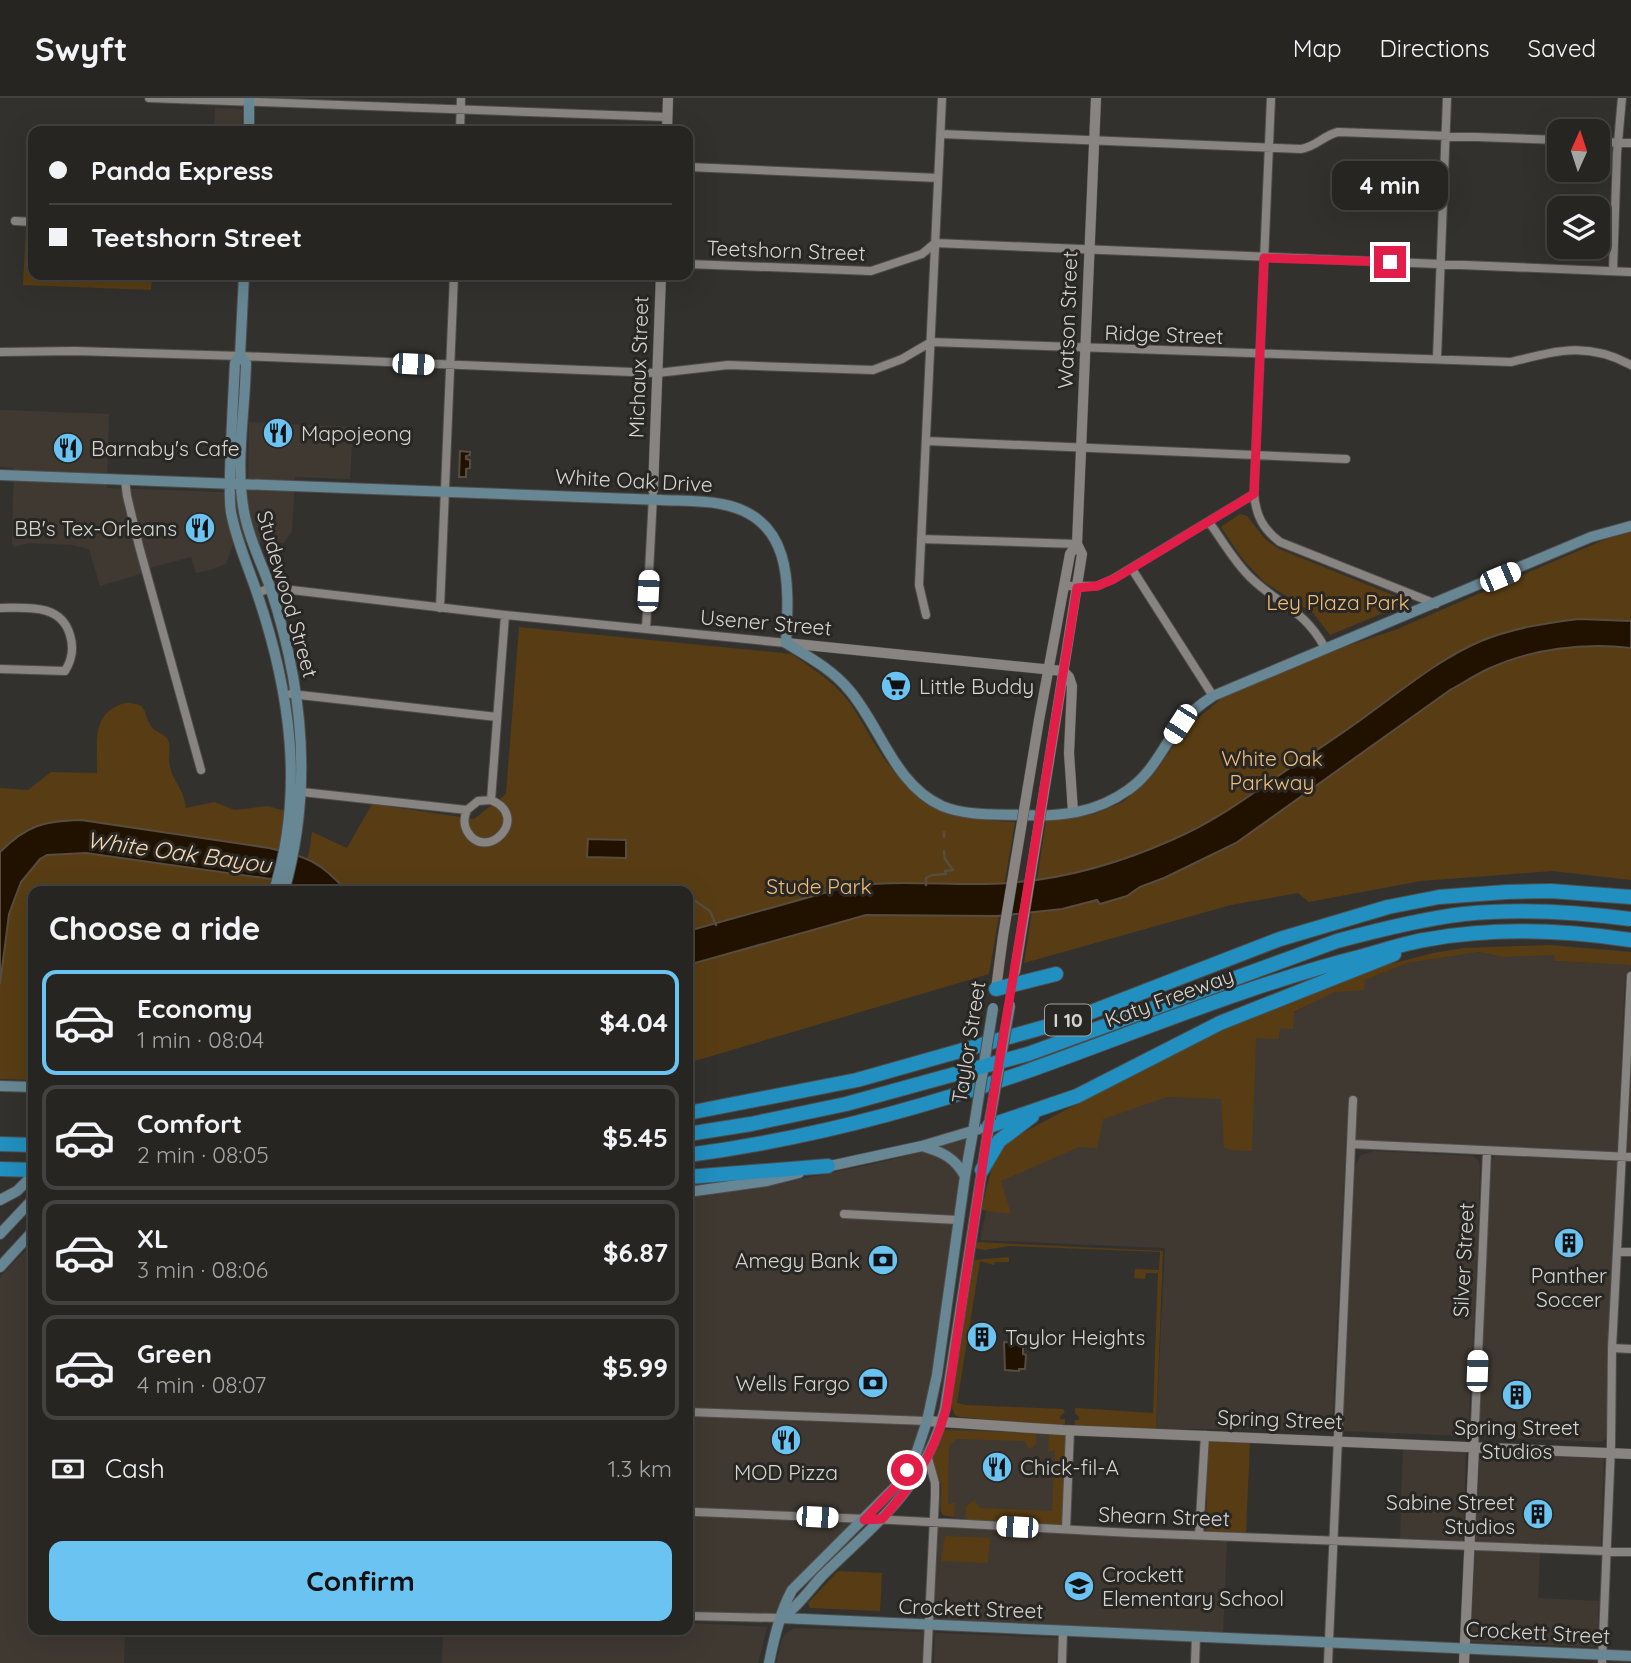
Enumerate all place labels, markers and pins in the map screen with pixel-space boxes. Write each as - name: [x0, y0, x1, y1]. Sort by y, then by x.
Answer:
- restaurant icon: Mapojeong: [261, 416, 295, 450]
- place label: Mapojeong: [301, 420, 412, 446]
- restaurant icon: Barnaby's Cafe: [51, 431, 85, 465]
- place label: Barnaby's Cafe: [91, 435, 240, 461]
- restaurant icon: BB's Tex-Orleans: [183, 511, 217, 545]
- place label: BB's Tex-Orleans: [14, 515, 177, 541]
- supermarket icon: Little Buddy: [879, 669, 913, 703]
- place label: Little Buddy: [919, 673, 1034, 699]
- building icon: Panther Soccer: [1552, 1226, 1586, 1260]
- bank icon: Amegy Bank: [866, 1243, 900, 1277]
- place label: Amegy Bank: [735, 1247, 860, 1273]
- place label: Panther Soccer: [1531, 1262, 1607, 1312]
- building icon: Taylor Heights: [965, 1320, 999, 1354]
- place label: Taylor Heights: [1005, 1324, 1145, 1350]
- bank icon: Wells Fargo: [856, 1366, 890, 1400]
- place label: Wells Fargo: [736, 1370, 850, 1396]
- building icon: Spring Street Studios: [1500, 1378, 1534, 1412]
- place label: Spring Street Studios: [1454, 1414, 1580, 1464]
- restaurant icon: MOD Pizza: [769, 1423, 803, 1457]
- restaurant icon: Chick-fil-A: [980, 1450, 1014, 1484]
- place label: Chick-fil-A: [1020, 1454, 1119, 1480]
- place label: MOD Pizza: [734, 1459, 838, 1485]
- place label: Sabine Street Studios: [1386, 1489, 1515, 1539]
- building icon: Sabine Street Studios: [1521, 1497, 1555, 1531]
- place label: Crockett Elementary School: [1102, 1561, 1284, 1611]
- school or university icon: Crockett Elementary School: [1062, 1569, 1096, 1603]

